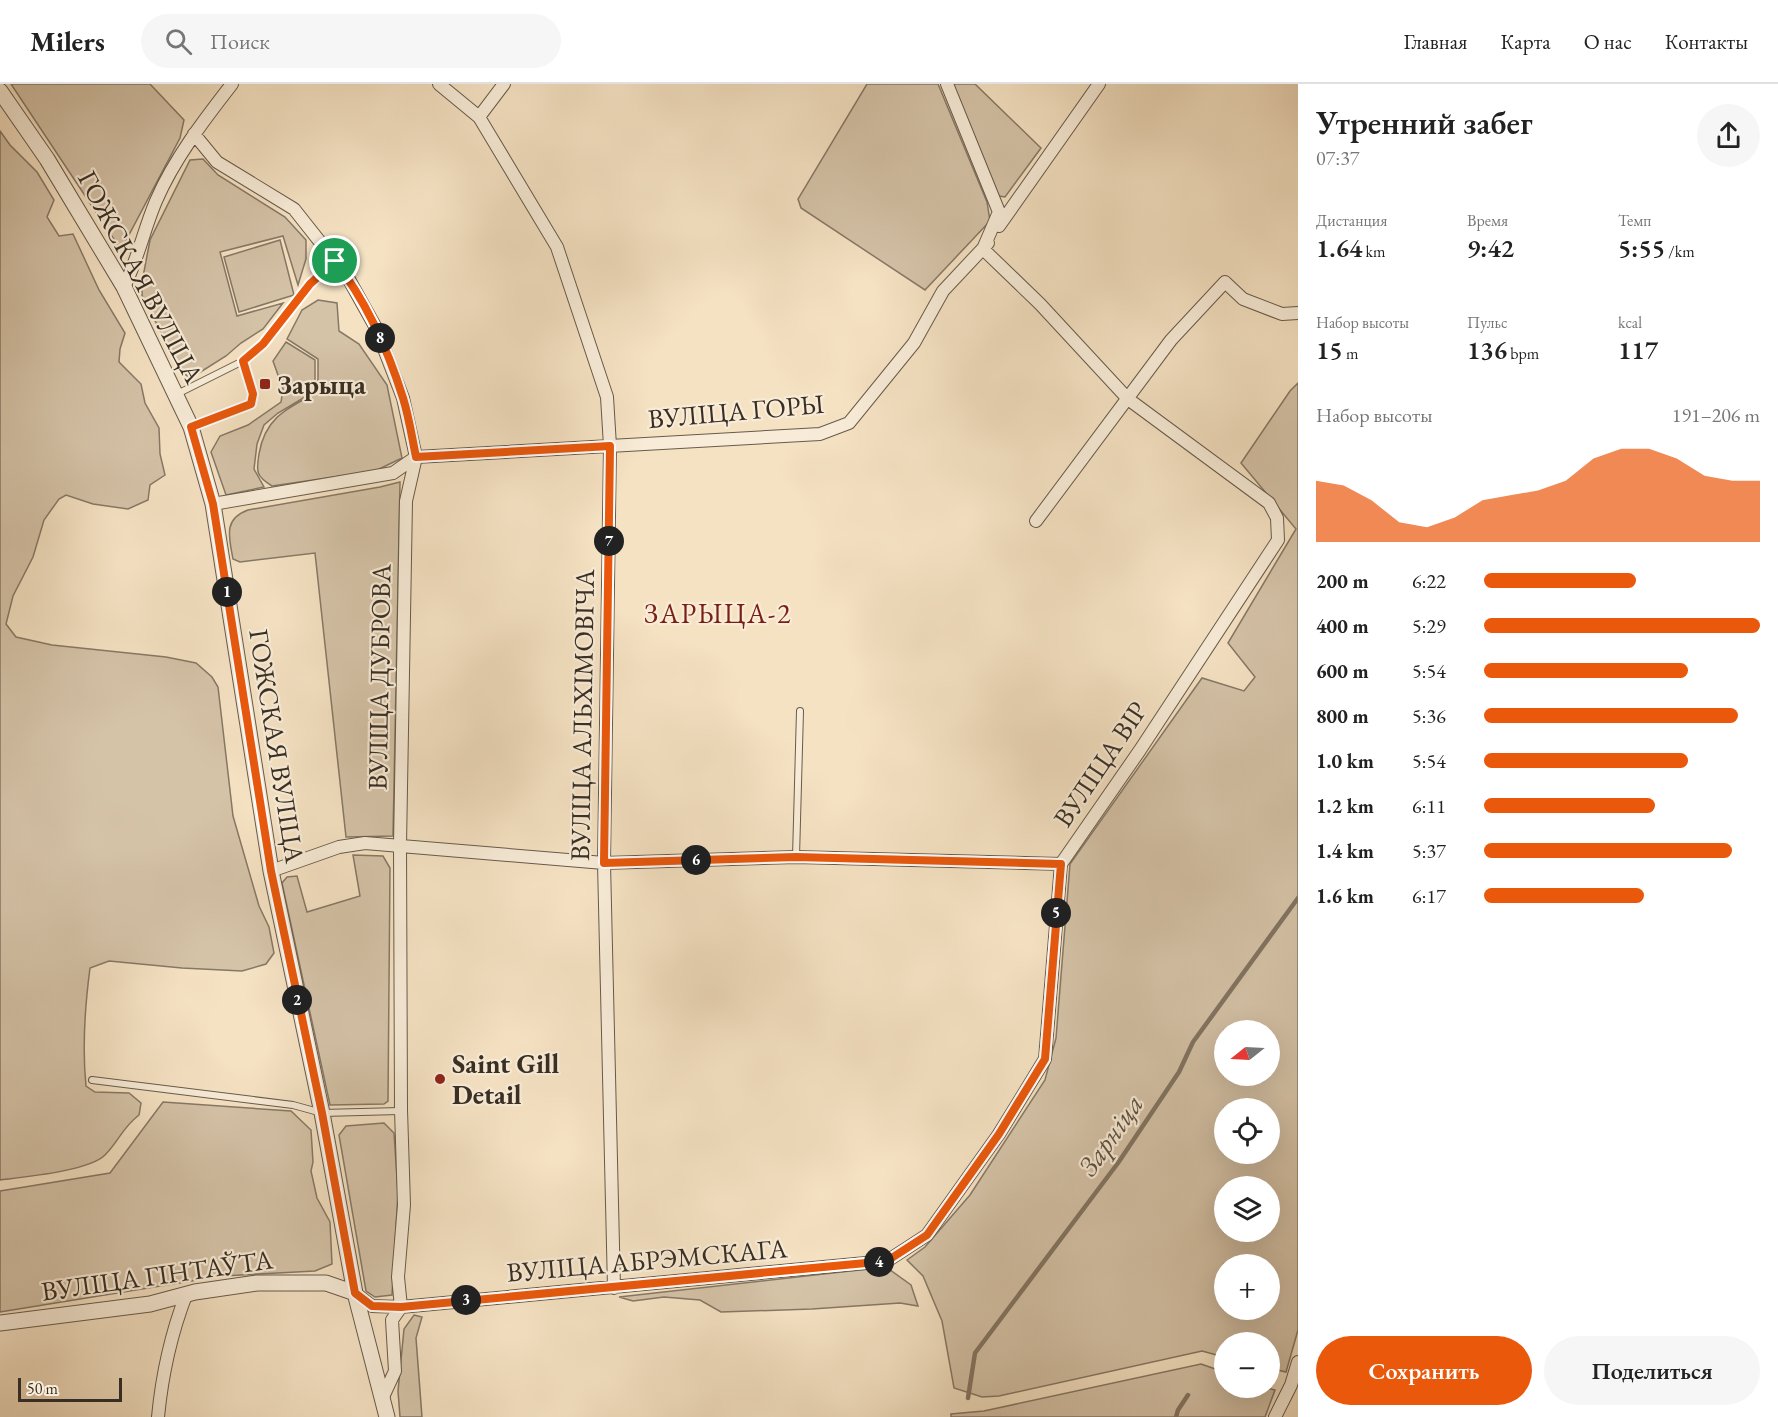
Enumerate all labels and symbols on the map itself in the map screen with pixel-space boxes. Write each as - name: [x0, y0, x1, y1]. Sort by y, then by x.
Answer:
- street label: ГОЖСКАЯ ВУЛІЦА: [70, 164, 212, 390]
- pin: [309, 235, 360, 286]
- pin: 8: [365, 323, 395, 353]
- place label: Зарыца: [277, 367, 366, 402]
- marker: Зарыца: [258, 377, 272, 391]
- street label: ВУЛІЦА ГОРЫ: [646, 386, 826, 436]
- pin: 7: [594, 526, 624, 556]
- street label: ВУЛІЦА ДУБРОВА: [360, 563, 398, 790]
- street label: ВУЛІЦА АЛЬХІМОВІЧА: [562, 568, 602, 861]
- pin: 1: [212, 577, 242, 607]
- district label: ЗАРЫЦА-2: [644, 595, 792, 631]
- street label: ГОЖСКАЯ ВУЛІЦА: [241, 627, 313, 866]
- street label: ВУЛІЦА ВІР: [1045, 694, 1155, 834]
- pin: 6: [681, 845, 711, 875]
- pin: 5: [1041, 898, 1071, 928]
- pin: 2: [282, 985, 312, 1015]
- north arrow: [1214, 1020, 1280, 1086]
- place label: Saint Gill Detail: [452, 1046, 560, 1112]
- marker: Saint Gill Detail: [433, 1072, 447, 1086]
- water label: Зарніца: [1069, 1087, 1151, 1183]
- street label: ВУЛІЦА АБРЭМСКАГА: [505, 1230, 789, 1290]
- street label: ВУЛІЦА ГІНТАЎТА: [39, 1241, 275, 1309]
- pin: 4: [864, 1247, 894, 1277]
- pin: 3: [451, 1285, 481, 1315]
- scale bar: [18, 1375, 122, 1402]

